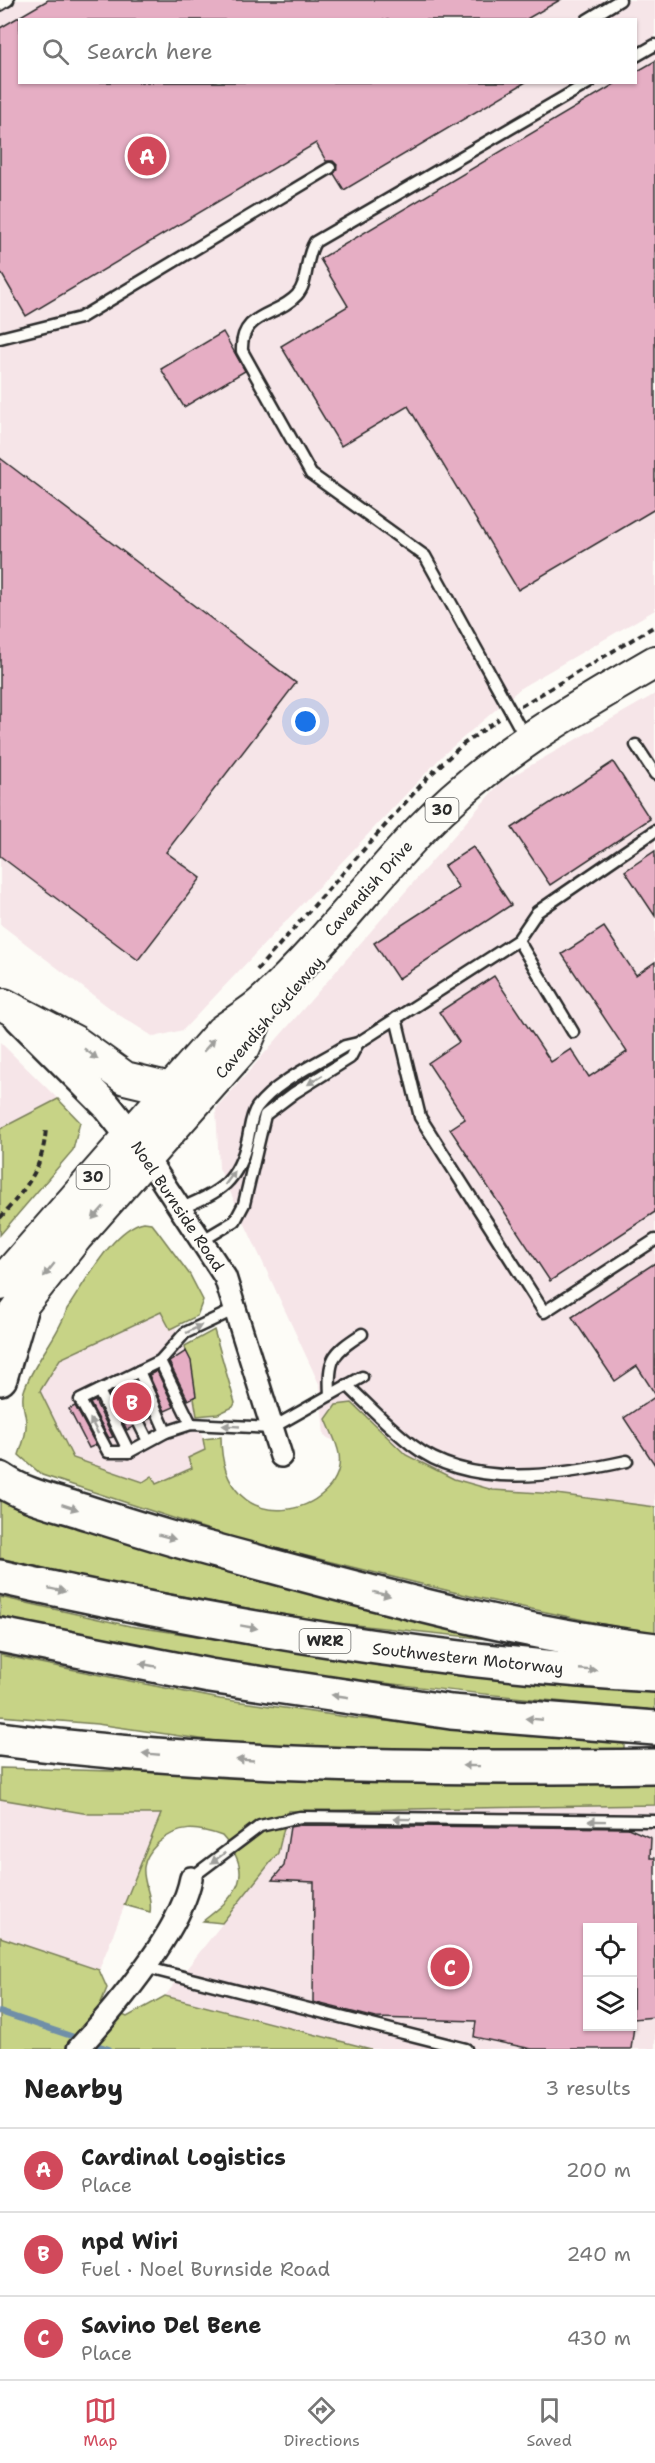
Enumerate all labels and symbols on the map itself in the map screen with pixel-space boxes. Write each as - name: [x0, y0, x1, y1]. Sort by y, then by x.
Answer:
- pin: A: [128, 134, 166, 178]
- your location: [291, 707, 320, 736]
- road number: 30: [426, 798, 458, 822]
- street label: Cavendish Drive: [320, 836, 417, 941]
- street label: Cavendish Cycleway: [210, 952, 328, 1083]
- one-way arrow: [202, 1038, 215, 1053]
- one-way arrow: [84, 1048, 99, 1060]
- one-way arrow: [307, 1074, 323, 1085]
- street label: Noel Burnside Road: [126, 1137, 229, 1275]
- road number: 30: [76, 1165, 110, 1189]
- one-way arrow: [224, 1170, 236, 1186]
- one-way arrow: [92, 1205, 105, 1220]
- one-way arrow: [43, 1262, 56, 1277]
- one-way arrow: [185, 1325, 202, 1334]
- pin: B: [112, 1380, 152, 1424]
- one-way arrow: [89, 1418, 99, 1435]
- one-way arrow: [222, 1421, 241, 1430]
- one-way arrow: [61, 1503, 79, 1512]
- one-way arrow: [158, 1533, 176, 1542]
- one-way arrow: [48, 1586, 67, 1595]
- one-way arrow: [373, 1589, 391, 1599]
- one-way arrow: [239, 1623, 258, 1632]
- road number: WRR: [300, 1629, 350, 1653]
- street label: Southwestern Motorway: [371, 1638, 565, 1679]
- one-way arrow: [138, 1660, 157, 1669]
- one-way arrow: [578, 1666, 597, 1675]
- one-way arrow: [331, 1691, 350, 1700]
- one-way arrow: [524, 1714, 543, 1724]
- one-way arrow: [142, 1749, 161, 1758]
- one-way arrow: [235, 1756, 254, 1765]
- one-way arrow: [461, 1761, 480, 1771]
- one-way arrow: [392, 1814, 411, 1823]
- one-way arrow: [587, 1816, 606, 1826]
- one-way arrow: [210, 1851, 226, 1864]
- pin: C: [430, 1944, 470, 1990]

